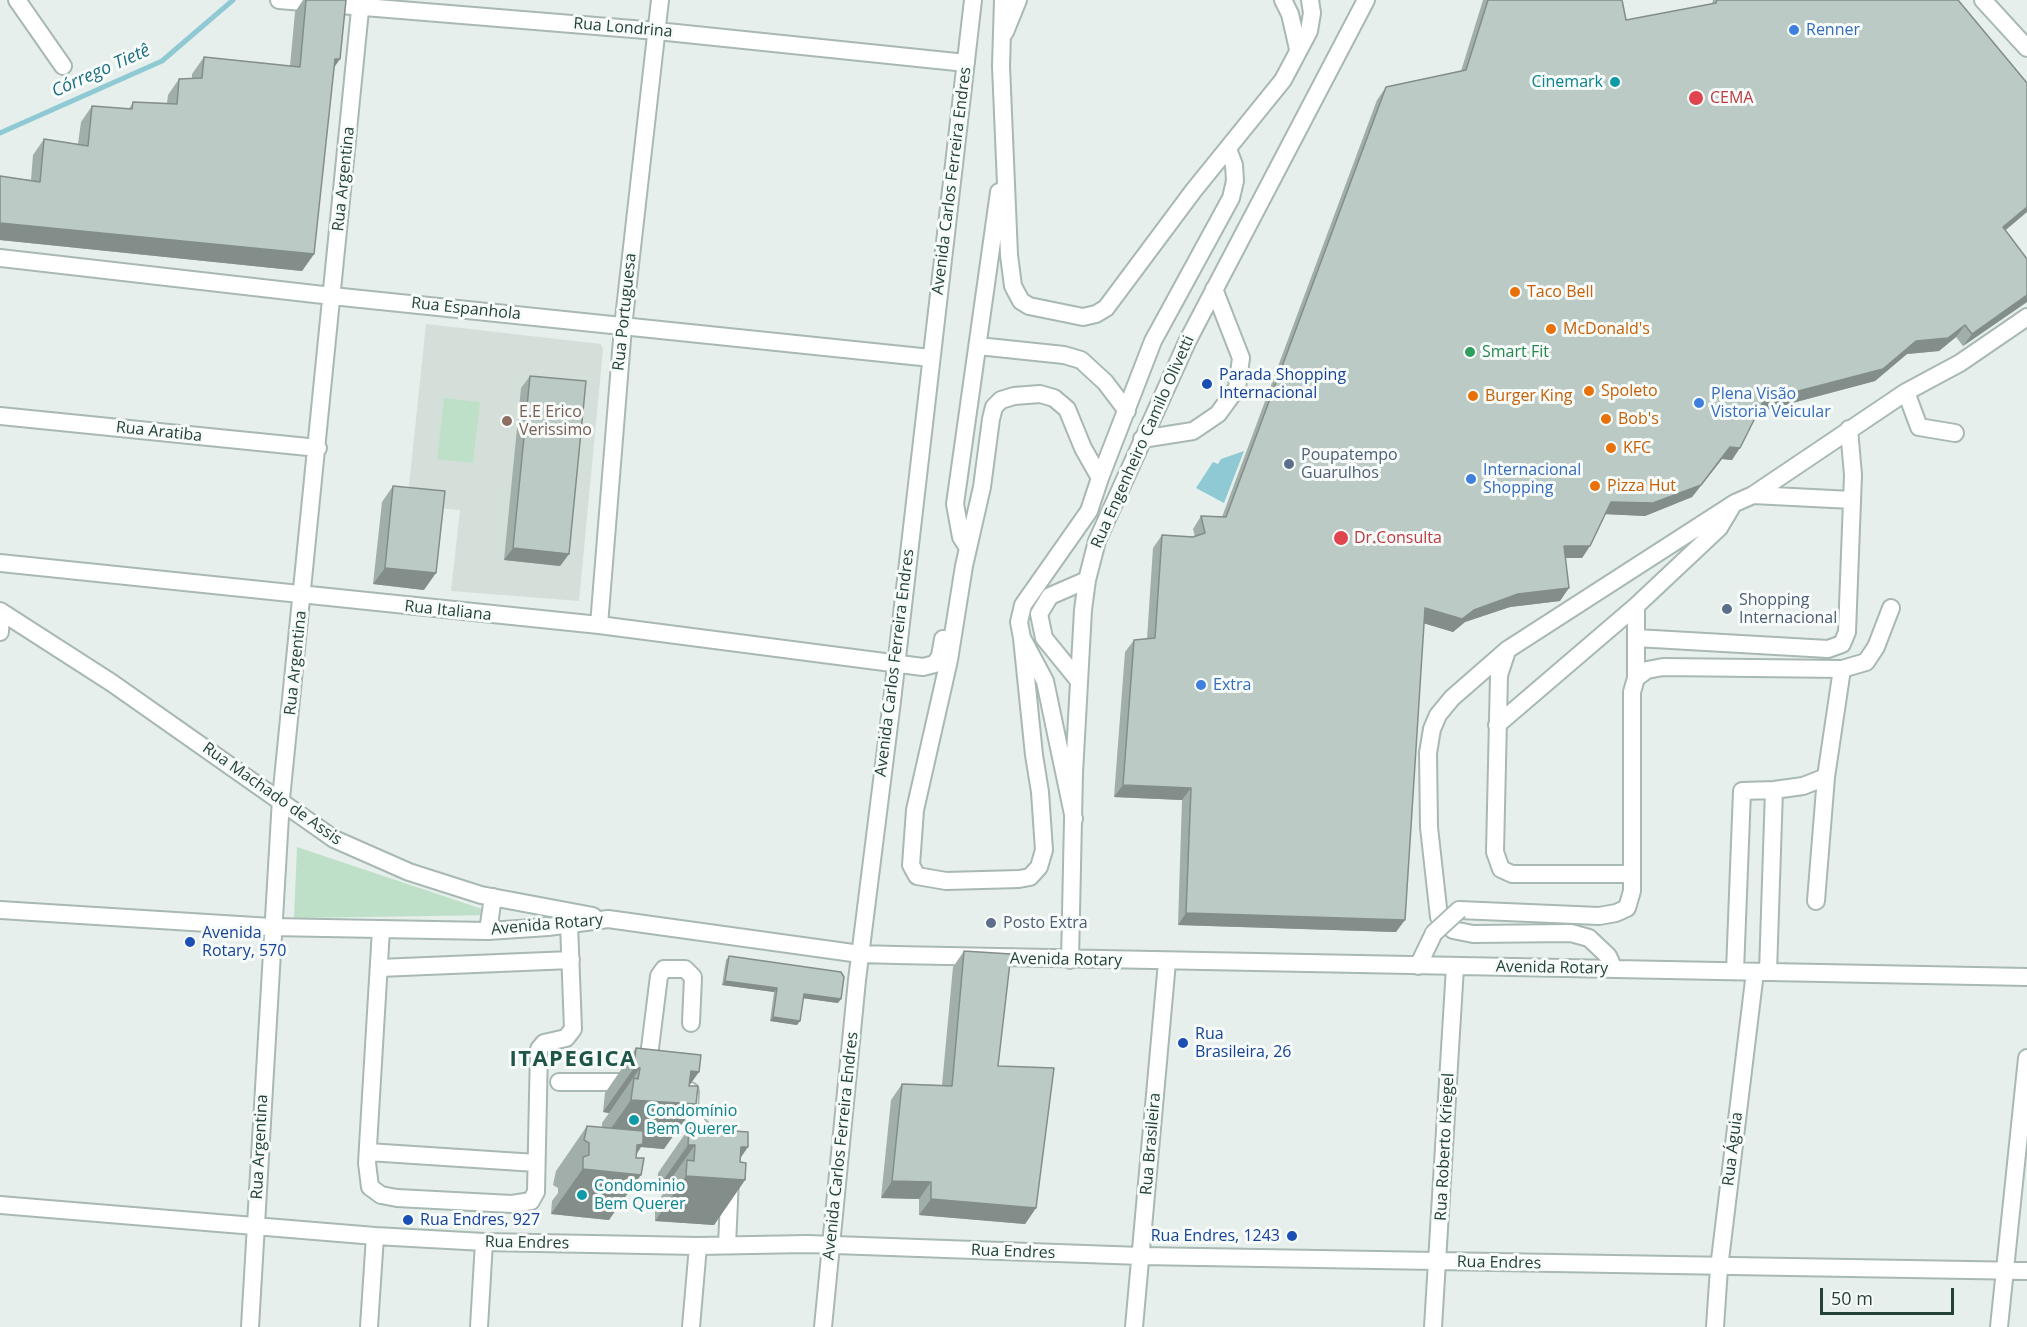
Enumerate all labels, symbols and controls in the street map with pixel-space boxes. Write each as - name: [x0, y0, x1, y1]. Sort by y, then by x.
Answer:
- street label: Rua Londrina: [573, 14, 673, 42]
- place label: Renner: [1806, 20, 1860, 40]
- marker: Renner: [1787, 23, 1801, 37]
- water label: Córrego Tietê: [48, 40, 154, 102]
- street label: Avenida Carlos Ferreira Endres: [928, 66, 976, 296]
- place label: Cinemark: [1531, 72, 1603, 92]
- marker: Cinemark: [1608, 75, 1622, 89]
- place label: CEMA: [1710, 88, 1753, 108]
- marker: CEMA: [1687, 89, 1705, 107]
- street label: Rua Argentina: [329, 126, 359, 232]
- street label: Rua Portuguesa: [609, 252, 641, 372]
- place label: Taco Bell: [1527, 282, 1594, 302]
- marker: Taco Bell: [1508, 285, 1522, 299]
- street label: Rua Espanhola: [410, 294, 522, 324]
- place label: McDonald's: [1563, 319, 1650, 339]
- marker: McDonald's: [1544, 322, 1558, 336]
- street label: Rua Engenheiro Camilo Olivetti: [1087, 333, 1199, 551]
- place label: Smart Fit: [1482, 342, 1549, 362]
- marker: Smart Fit: [1463, 345, 1477, 359]
- place label: Parada Shopping Internacional: [1219, 365, 1346, 403]
- marker: Parada Shopping Internacional: [1200, 377, 1214, 391]
- place label: Spoleto: [1601, 381, 1658, 401]
- marker: Spoleto: [1582, 384, 1596, 398]
- place label: Plena Visão Vistoria Veicular: [1711, 384, 1831, 422]
- place label: Burger King: [1485, 386, 1572, 406]
- marker: Burger King: [1466, 389, 1480, 403]
- marker: Plena Visão Vistoria Veicular: [1692, 396, 1706, 410]
- place label: E.E Erico Verissimo: [519, 402, 592, 440]
- place label: Bob's: [1618, 409, 1659, 429]
- marker: Bob's: [1599, 412, 1613, 426]
- marker: E.E Erico Verissimo: [500, 414, 514, 428]
- street label: Rua Aratiba: [115, 418, 203, 446]
- place label: KFC: [1623, 438, 1651, 458]
- marker: KFC: [1604, 441, 1618, 455]
- place label: Poupatempo Guarulhos: [1301, 445, 1398, 483]
- marker: Poupatempo Guarulhos: [1282, 457, 1296, 471]
- place label: Internacional Shopping: [1483, 460, 1581, 498]
- marker: Internacional Shopping: [1464, 472, 1478, 486]
- place label: Pizza Hut: [1607, 476, 1676, 496]
- marker: Pizza Hut: [1588, 479, 1602, 493]
- place label: Dr.Consulta: [1354, 528, 1442, 548]
- marker: Dr.Consulta: [1332, 529, 1350, 547]
- street label: Avenida Carlos Ferreira Endres: [871, 548, 919, 778]
- place label: Shopping Internacional: [1739, 590, 1837, 628]
- street label: Rua Italiana: [404, 597, 492, 625]
- marker: Shopping Internacional: [1720, 602, 1734, 616]
- street label: Rua Argentina: [281, 610, 311, 716]
- place label: Extra: [1213, 675, 1251, 695]
- marker: Extra: [1194, 678, 1208, 692]
- street label: Rua Machado de Assis: [199, 739, 345, 849]
- street label: Avenida Rotary: [490, 911, 604, 939]
- place label: Posto Extra: [1003, 913, 1088, 933]
- marker: Posto Extra: [984, 916, 998, 930]
- place label: Avenida Rotary, 570: [202, 923, 286, 961]
- marker: Avenida Rotary, 570: [183, 935, 197, 949]
- street label: Avenida Rotary: [1010, 949, 1122, 971]
- street label: Avenida Rotary: [1496, 957, 1608, 979]
- place label: Rua Brasileira, 26: [1195, 1024, 1292, 1062]
- street label: Avenida Carlos Ferreira Endres: [819, 1031, 863, 1261]
- marker: Rua Brasileira, 26: [1176, 1036, 1190, 1050]
- district label: ITAPEGICA: [509, 1047, 637, 1073]
- street label: Rua Roberto Kriegel: [1432, 1073, 1458, 1221]
- street label: Rua Brasileira: [1137, 1092, 1165, 1196]
- street label: Rua Argentina: [248, 1094, 272, 1200]
- place label: Condomínio Bem Querer: [646, 1101, 738, 1139]
- street label: Rua Águia: [1719, 1111, 1747, 1187]
- marker: Condomínio Bem Querer: [627, 1113, 641, 1127]
- place label: Condominio Bem Querer: [594, 1176, 686, 1214]
- marker: Condominio Bem Querer: [575, 1188, 589, 1202]
- place label: Rua Endres, 927: [420, 1210, 540, 1230]
- marker: Rua Endres, 927: [401, 1213, 415, 1227]
- place label: Rua Endres, 1243: [1151, 1226, 1280, 1246]
- marker: Rua Endres, 1243: [1285, 1229, 1299, 1243]
- street label: Rua Endres: [485, 1233, 569, 1253]
- street label: Rua Endres: [971, 1241, 1055, 1263]
- street label: Rua Endres: [1457, 1253, 1541, 1273]
- scale bar: [1823, 1276, 1956, 1314]
- text: 50 m: [1831, 1286, 1873, 1310]

